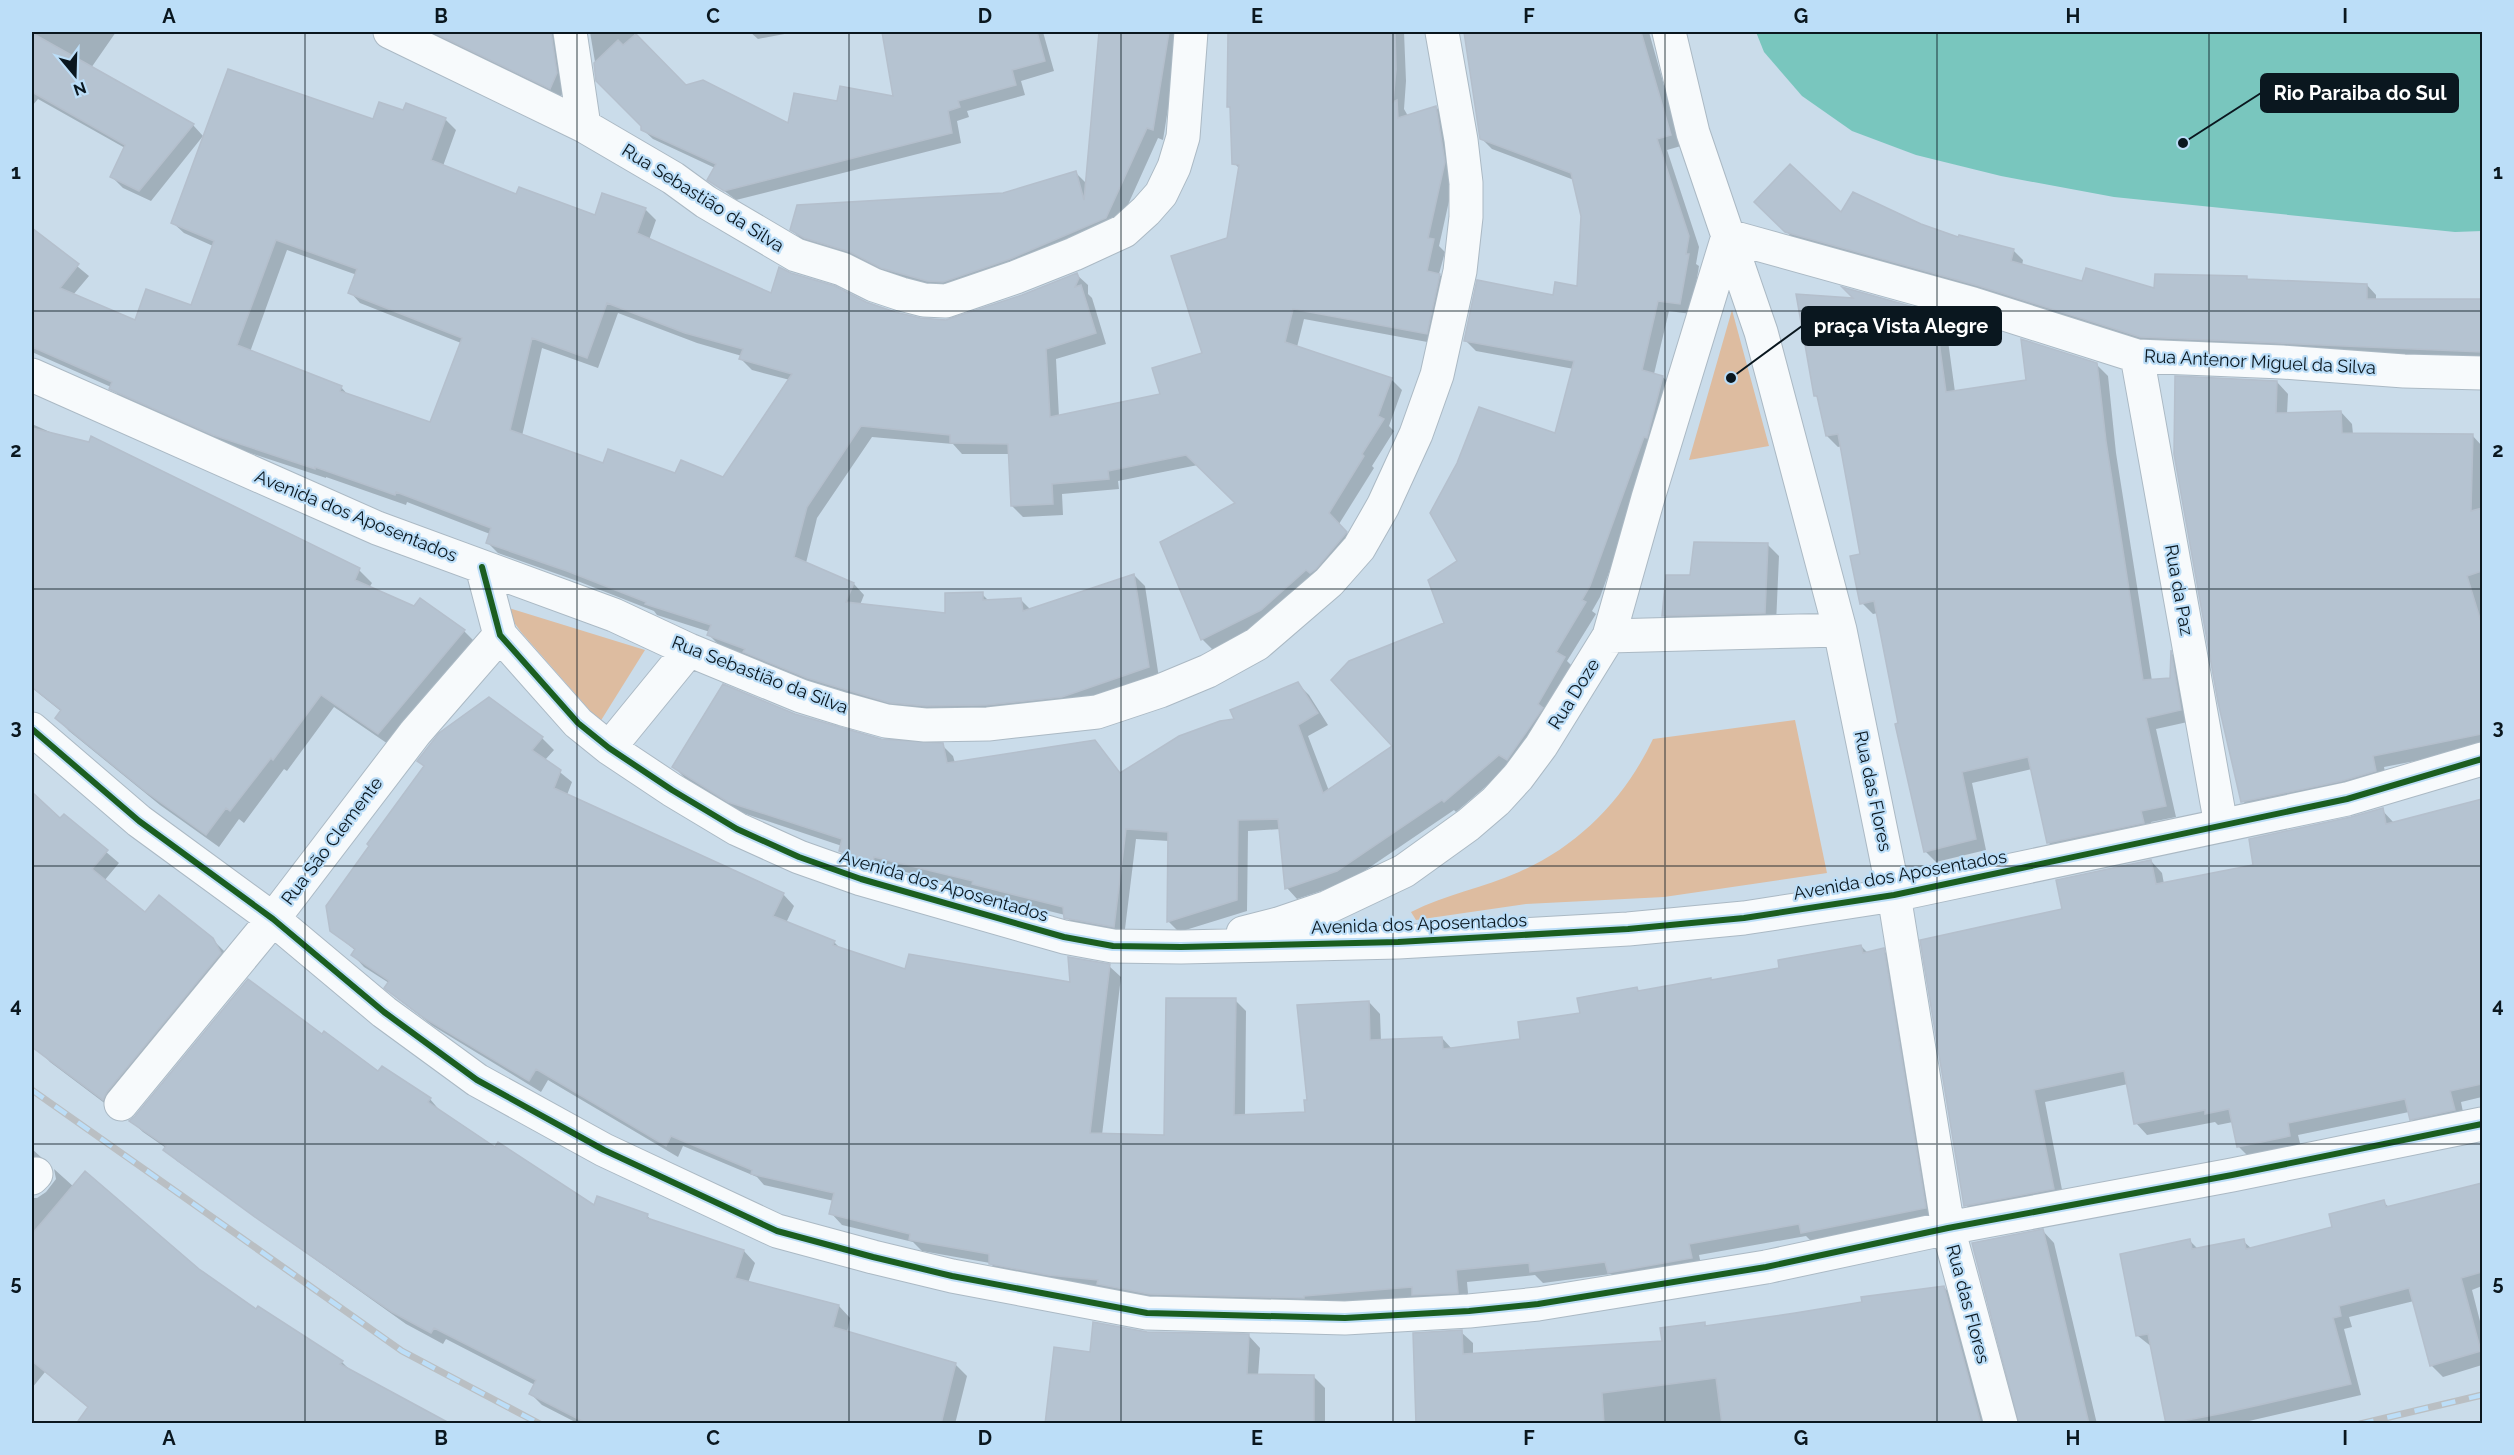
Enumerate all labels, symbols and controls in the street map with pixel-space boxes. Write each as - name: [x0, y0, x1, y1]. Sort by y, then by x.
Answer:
- text: A: [162, 4, 176, 28]
- text: B: [434, 4, 448, 28]
- text: C: [706, 4, 720, 28]
- text: D: [978, 4, 992, 28]
- text: E: [1251, 4, 1263, 28]
- text: F: [1523, 4, 1535, 28]
- text: G: [1794, 4, 1808, 28]
- text: H: [2066, 4, 2080, 28]
- text: I: [2342, 4, 2348, 28]
- north arrow: [45, 45, 105, 105]
- callout: Rio Paraiba do Sul: [2261, 74, 2458, 112]
- text: N: [71, 78, 89, 100]
- text: Rio Paraiba do Sul: [2274, 81, 2447, 105]
- street label: Rua Sebastião da Silva: [618, 139, 788, 256]
- text: 1: [11, 160, 21, 184]
- text: 1: [2493, 160, 2503, 184]
- callout: praça Vista Alegre: [1802, 307, 2001, 345]
- text: praça Vista Alegre: [1814, 314, 1988, 338]
- street label: Rua Antenor Miguel da Silva: [2144, 345, 2376, 378]
- text: 2: [10, 438, 22, 462]
- text: 2: [2492, 438, 2504, 462]
- street label: Avenida dos Aposentados: [252, 465, 461, 566]
- street label: Rua da Paz: [2161, 543, 2198, 637]
- street label: Rua Sebastião da Silva: [669, 631, 851, 718]
- street label: Rua Doze: [1544, 654, 1604, 733]
- text: 3: [10, 715, 22, 739]
- text: 3: [2492, 715, 2504, 739]
- street label: Rua das Flores: [1850, 729, 1897, 853]
- street label: Rua São Clemente: [277, 772, 387, 909]
- street label: Avenida dos Aposentados: [1792, 845, 2008, 904]
- street label: Avenida dos Aposentados: [837, 846, 1051, 925]
- street label: Avenida dos Aposentados: [1311, 909, 1528, 938]
- text: 4: [10, 993, 22, 1017]
- text: 4: [2492, 993, 2504, 1017]
- street label: Rua das Flores: [1942, 1242, 1995, 1366]
- text: 5: [10, 1271, 22, 1295]
- text: 5: [2492, 1271, 2504, 1295]
- text: A: [162, 1426, 176, 1450]
- text: B: [434, 1426, 448, 1450]
- text: C: [706, 1426, 720, 1450]
- text: D: [978, 1426, 992, 1450]
- text: E: [1251, 1426, 1263, 1450]
- text: F: [1523, 1426, 1535, 1450]
- text: G: [1794, 1426, 1808, 1450]
- text: H: [2066, 1426, 2080, 1450]
- text: I: [2342, 1426, 2348, 1450]

